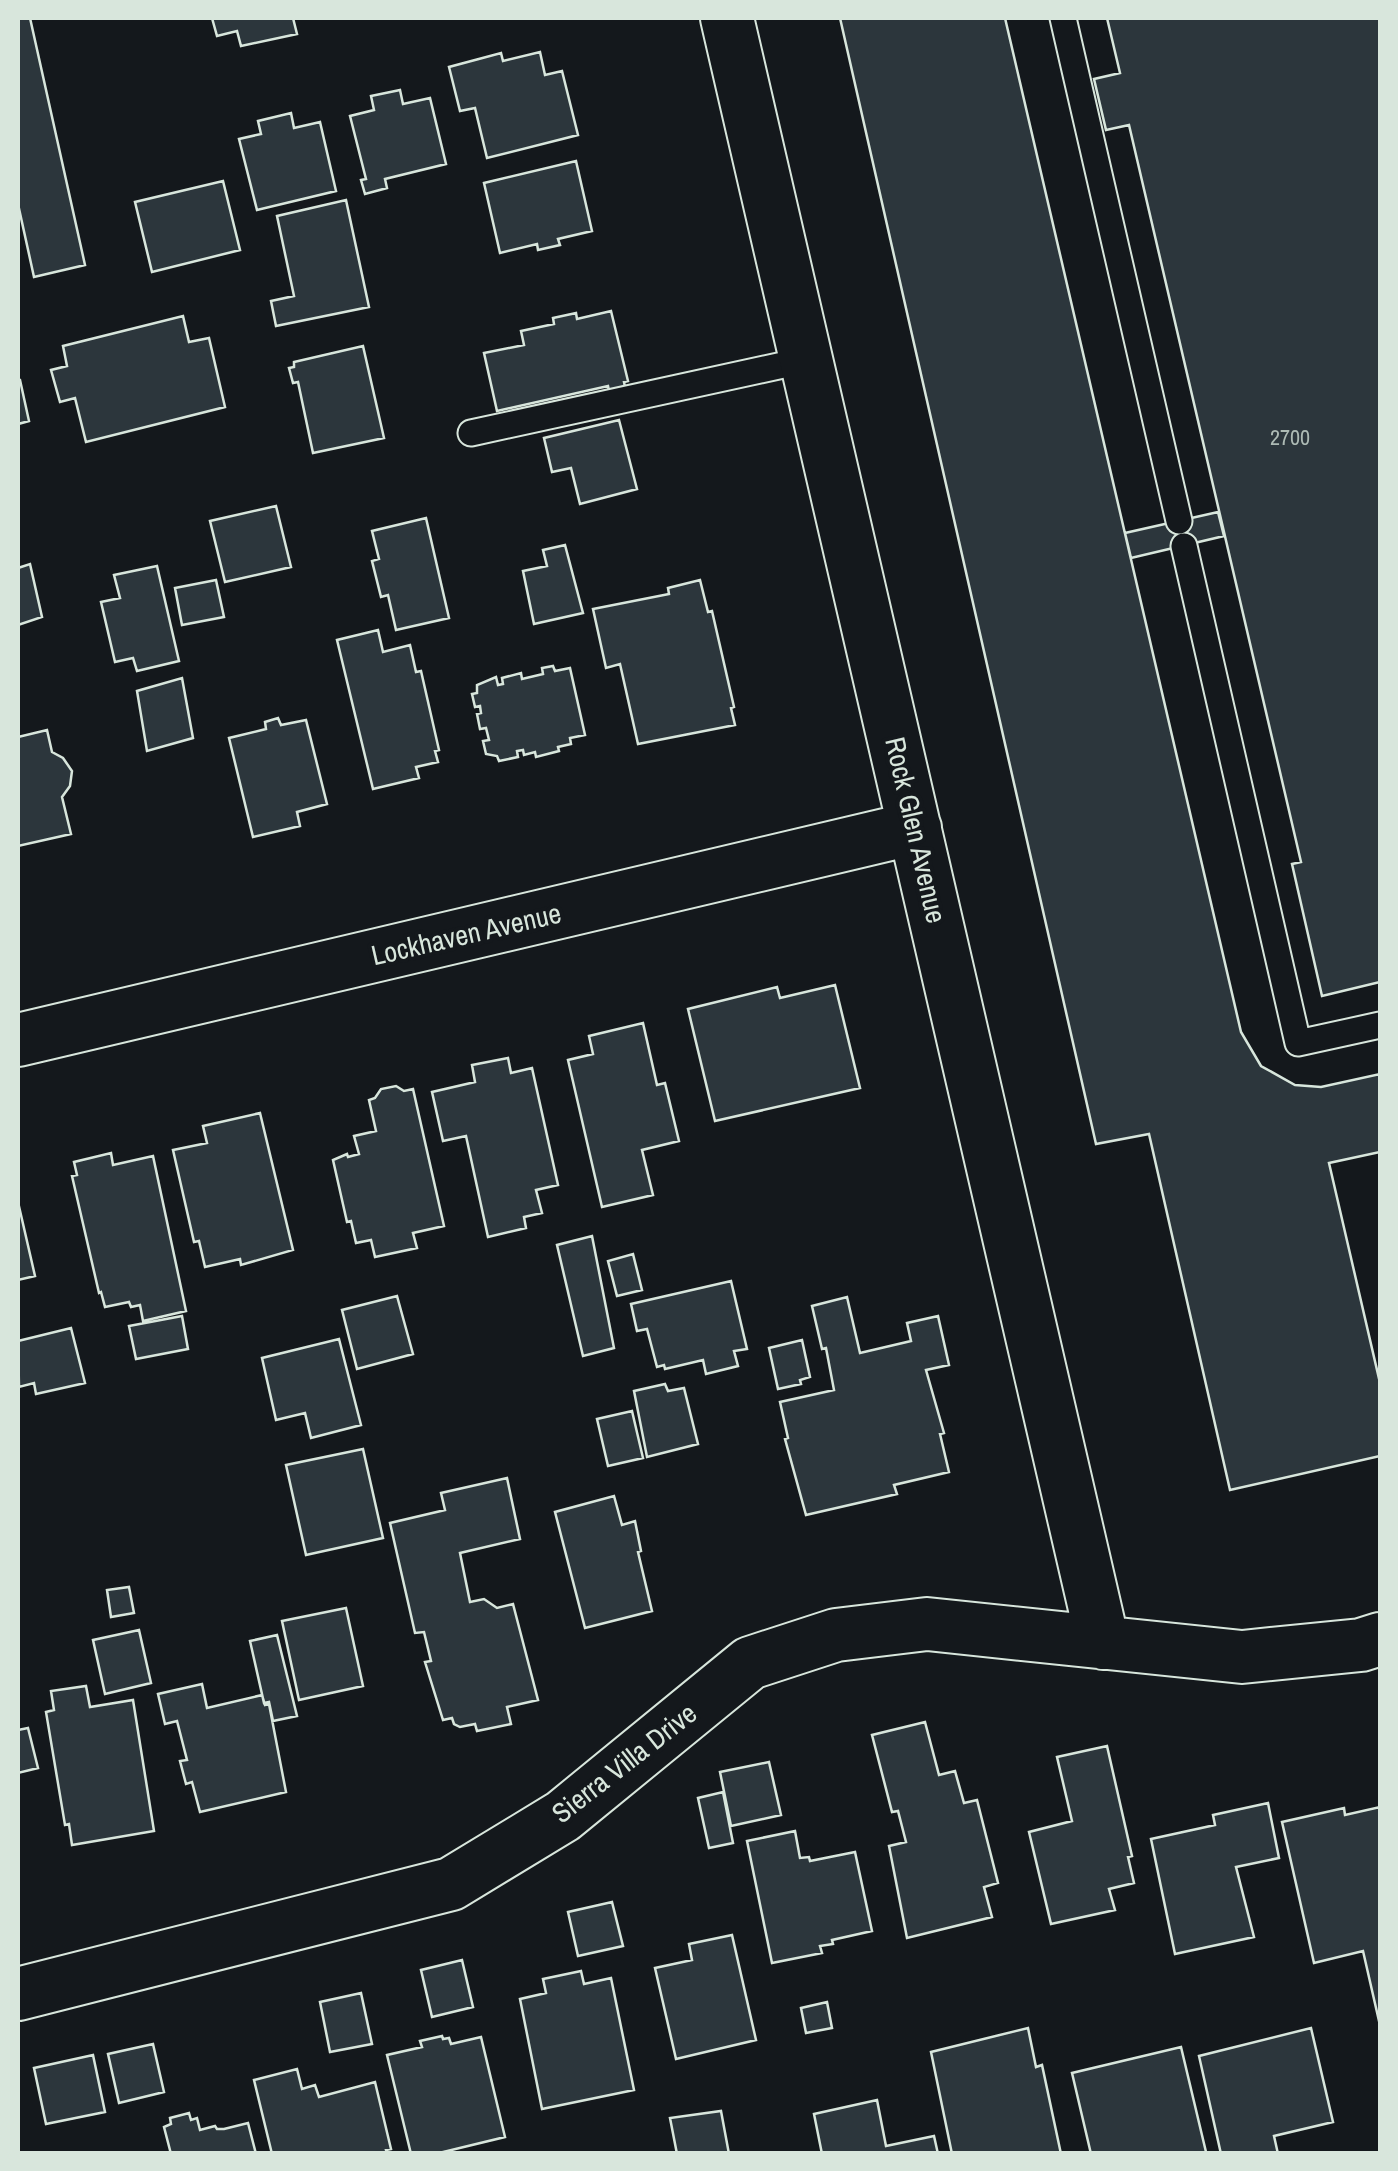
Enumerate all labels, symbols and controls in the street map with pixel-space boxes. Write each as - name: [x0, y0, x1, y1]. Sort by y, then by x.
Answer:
- house number: 2700: [1270, 422, 1310, 452]
- street label: Rock Glen Avenue: [876, 733, 956, 927]
- street label: Lockhaven Avenue: [367, 894, 565, 974]
- street label: Sierra Villa Drive: [544, 1694, 704, 1832]

